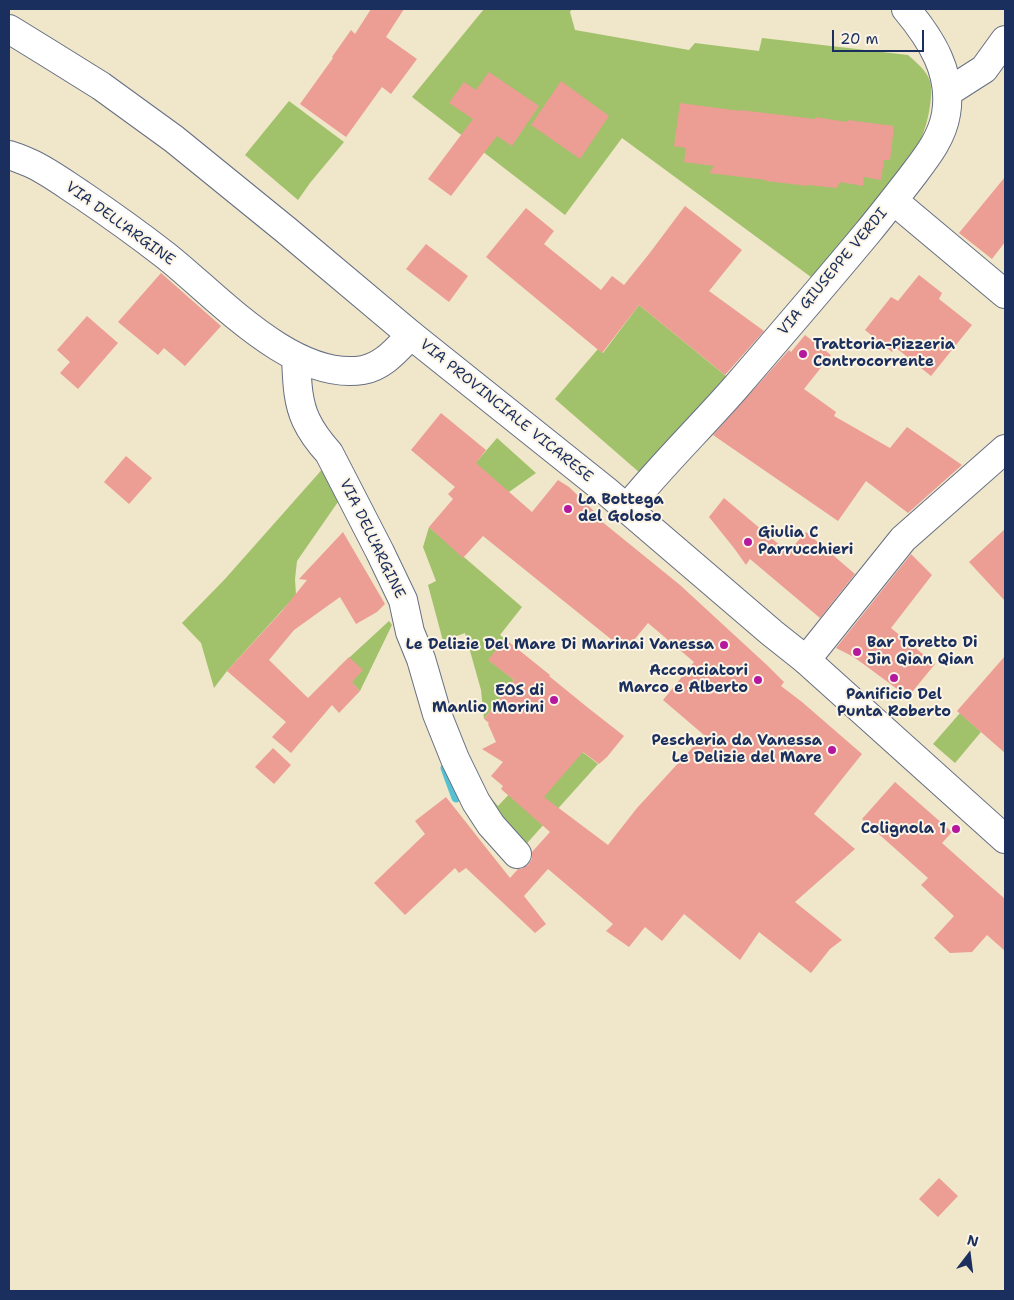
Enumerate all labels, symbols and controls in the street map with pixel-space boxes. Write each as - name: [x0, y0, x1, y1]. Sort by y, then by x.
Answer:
- scale bar: [834, 20, 926, 52]
- text: 20 m: [840, 29, 879, 49]
- street label: VIA DELL'ARGINE: [62, 178, 178, 270]
- street label: VIA GIUSEPPE VERDI: [775, 205, 891, 339]
- street label: VIA PROVINCIALE VICARESE: [416, 336, 596, 486]
- place label: Trattoria-Pizzeria Controcorrente: [813, 336, 955, 371]
- marker: Trattoria-Pizzeria Controcorrente: [797, 348, 809, 360]
- street label: VIA DELL'ARGINE: [335, 476, 409, 602]
- place label: La Bottega del Goloso: [578, 491, 664, 526]
- marker: La Bottega del Goloso: [562, 503, 574, 515]
- place label: Giulia C Parrucchieri: [758, 524, 853, 559]
- marker: Giulia C Parrucchieri: [742, 536, 754, 548]
- place label: Bar Toretto Di Jin Qian Qian: [867, 634, 978, 669]
- place label: Le Delizie Del Mare Di Marinai Vanessa: [406, 636, 714, 654]
- marker: Le Delizie Del Mare Di Marinai Vanessa: [718, 639, 730, 651]
- marker: Bar Toretto Di Jin Qian Qian: [851, 646, 863, 658]
- place label: Acconciatori Marco e Alberto: [619, 662, 748, 697]
- marker: Panificio Del Punta Roberto: [888, 672, 900, 684]
- marker: Acconciatori Marco e Alberto: [752, 674, 764, 686]
- place label: EOS di Manlio Morini: [432, 682, 544, 717]
- place label: Panificio Del Punta Roberto: [837, 686, 951, 721]
- marker: EOS di Manlio Morini: [548, 694, 560, 706]
- place label: Pescheria da Vanessa Le Delizie del Mare: [651, 732, 822, 767]
- marker: Pescheria da Vanessa Le Delizie del Mare: [826, 744, 838, 756]
- place label: Colignola 1: [861, 820, 946, 838]
- marker: Colignola 1: [950, 823, 962, 835]
- north arrow: [944, 1230, 994, 1280]
- text: N: [965, 1230, 981, 1251]

